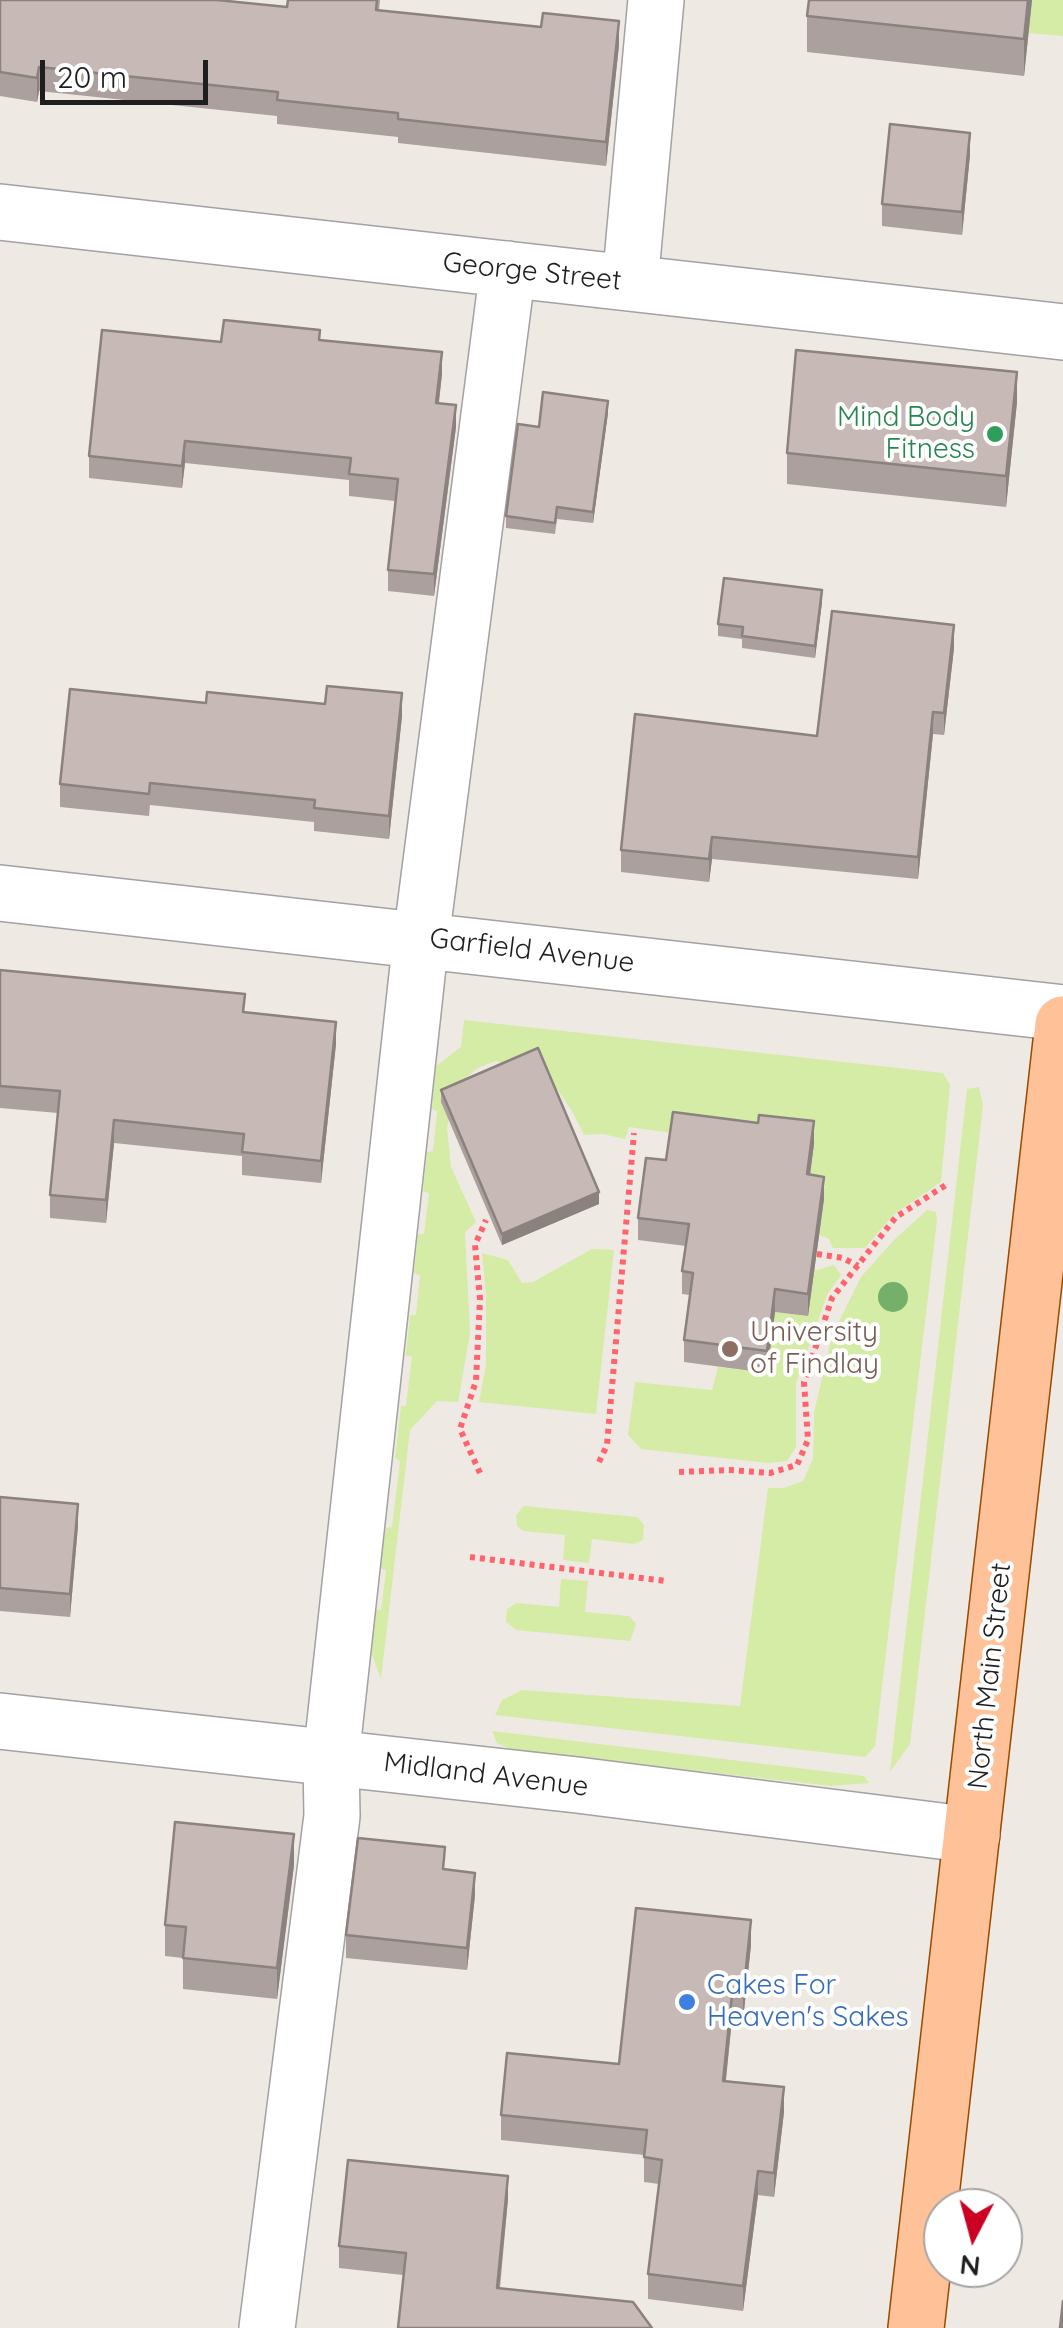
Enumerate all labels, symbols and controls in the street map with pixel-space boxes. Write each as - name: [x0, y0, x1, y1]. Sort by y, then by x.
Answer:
- scale bar: [45, 40, 212, 102]
- text: 20 m: [57, 58, 127, 96]
- street label: George Street: [441, 246, 623, 298]
- place label: Mind Body Fitness: [837, 401, 975, 467]
- marker: Mind Body Fitness: [984, 423, 1006, 445]
- street label: Garfield Avenue: [428, 922, 636, 980]
- place label: University of Findlay: [750, 1316, 879, 1382]
- marker: University of Findlay: [719, 1338, 741, 1360]
- street label: North Main Street: [961, 1561, 1019, 1791]
- street label: Midland Avenue: [382, 1746, 590, 1804]
- place label: Cakes For Heaven's Sakes: [707, 1969, 909, 2035]
- marker: Cakes For Heaven's Sakes: [676, 1991, 698, 2013]
- north arrow: [923, 2188, 1023, 2288]
- text: N: [958, 2248, 982, 2285]

